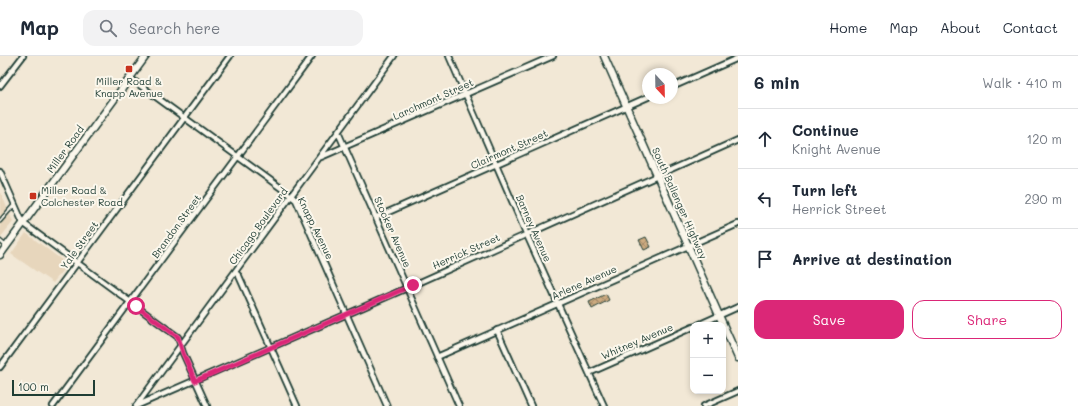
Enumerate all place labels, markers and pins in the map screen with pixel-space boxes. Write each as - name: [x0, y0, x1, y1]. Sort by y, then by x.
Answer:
- marker: Miller Road & Knapp Avenue: [124, 64, 134, 74]
- place label: Miller Road & Knapp Avenue: [95, 74, 163, 100]
- place label: Miller Road & Colchester Road: [41, 183, 123, 209]
- marker: Miller Road & Colchester Road: [28, 191, 38, 201]

